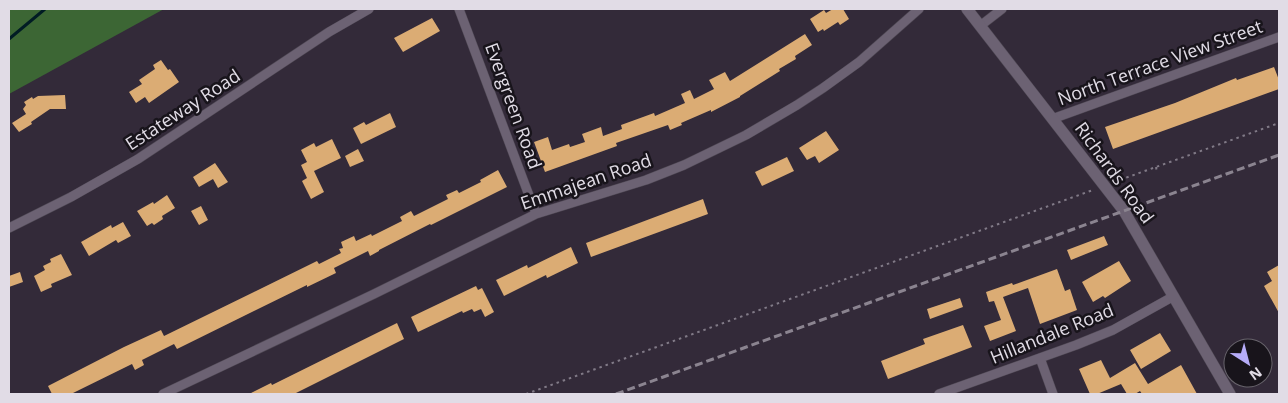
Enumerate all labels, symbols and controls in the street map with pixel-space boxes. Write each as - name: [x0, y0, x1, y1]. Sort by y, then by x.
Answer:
- street label: North Terrace View Street: [1054, 14, 1265, 110]
- street label: Evergreen Road: [480, 39, 548, 172]
- street label: Estateway Road: [121, 63, 244, 155]
- street label: Richards Road: [1070, 117, 1160, 228]
- street label: Emmajean Road: [517, 147, 654, 215]
- street label: Hillandale Road: [986, 297, 1117, 369]
- north arrow: [1223, 338, 1273, 388]
- text: N: [1246, 363, 1266, 385]

